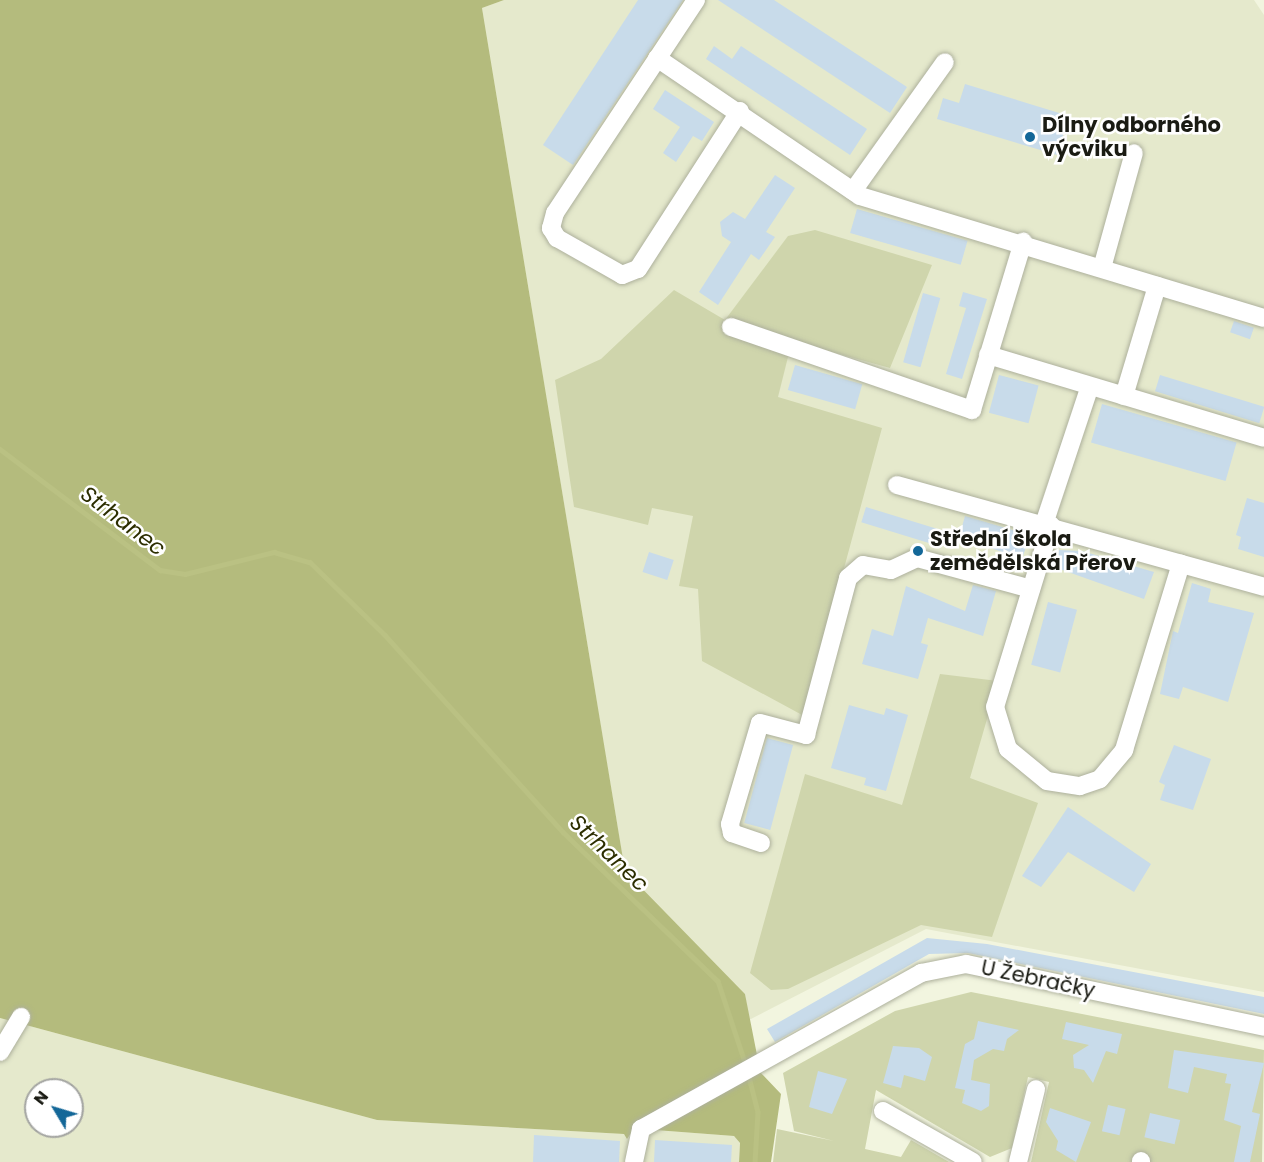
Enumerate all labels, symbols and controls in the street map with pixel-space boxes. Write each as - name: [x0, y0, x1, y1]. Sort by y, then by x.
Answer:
- place label: Dílny odborného výcviku: [1042, 112, 1221, 162]
- marker: Dílny odborného výcviku: [1023, 130, 1037, 144]
- water label: Strhanec: [76, 481, 170, 561]
- place label: Střední škola zemědělská Přerov: [930, 526, 1136, 576]
- marker: Střední škola zemědělská Přerov: [911, 544, 925, 558]
- water label: Strhanec: [564, 809, 654, 897]
- street label: U Žebračky: [979, 955, 1097, 1003]
- north arrow: [24, 1078, 84, 1138]
- text: N: [28, 1086, 54, 1110]

